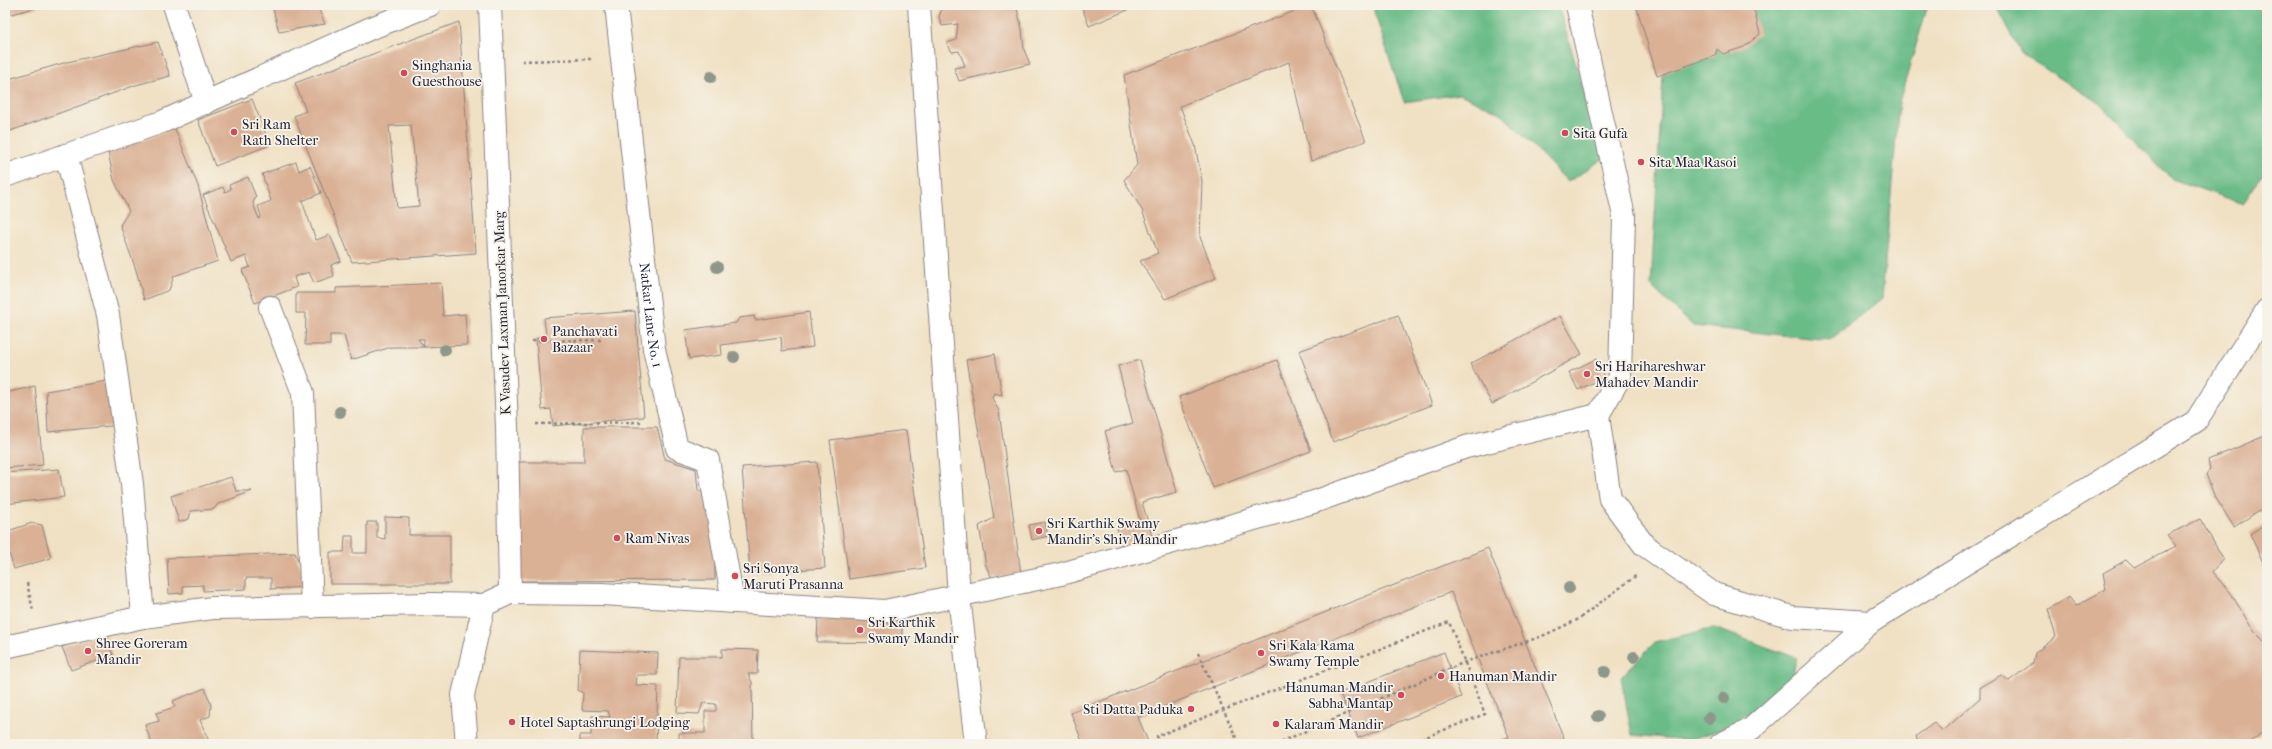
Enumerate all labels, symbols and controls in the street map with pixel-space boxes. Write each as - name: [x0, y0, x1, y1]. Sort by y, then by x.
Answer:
- place label: Singhania Guesthouse: [412, 57, 482, 90]
- marker: Singhania Guesthouse: [399, 68, 409, 78]
- place label: Sri Ram Rath Shelter: [242, 116, 318, 149]
- place label: Sita Gufa: [1573, 125, 1628, 142]
- marker: Sri Ram Rath Shelter: [229, 127, 239, 137]
- marker: Sita Gufa: [1560, 128, 1570, 138]
- place label: Sita Maa Rasoi: [1649, 154, 1737, 171]
- marker: Sita Maa Rasoi: [1636, 157, 1646, 167]
- street label: K Vasudev Laxman Janorkar Marg: [490, 210, 515, 415]
- street label: Natkar Lane No. 1: [636, 262, 666, 369]
- place label: Panchavati Bazaar: [552, 323, 618, 356]
- marker: Panchavati Bazaar: [539, 334, 549, 344]
- place label: Sri Harihareshwar Mahadev Mandir: [1595, 358, 1706, 391]
- marker: Sri Harihareshwar Mahadev Mandir: [1582, 369, 1592, 379]
- place label: Sri Karthik Swamy Mandir's Shiv Mandir: [1047, 515, 1177, 548]
- marker: Sri Karthik Swamy Mandir's Shiv Mandir: [1034, 526, 1044, 536]
- place label: Ram Nivas: [625, 530, 689, 547]
- marker: Ram Nivas: [612, 533, 622, 543]
- place label: Sri Sonya Maruti Prasanna: [743, 560, 844, 593]
- marker: Sri Sonya Maruti Prasanna: [730, 571, 740, 581]
- place label: Sri Karthik Swamy Mandir: [868, 614, 959, 647]
- marker: Sri Karthik Swamy Mandir: [855, 625, 865, 635]
- place label: Shree Goreram Mandir: [96, 635, 188, 668]
- place label: Sri Kala Rama Swamy Temple: [1269, 637, 1359, 670]
- marker: Shree Goreram Mandir: [83, 646, 93, 656]
- marker: Sri Kala Rama Swamy Temple: [1256, 648, 1266, 658]
- place label: Hanuman Mandir: [1449, 668, 1557, 685]
- marker: Hanuman Mandir: [1436, 671, 1446, 681]
- place label: Hanuman Mandir Sabha Mantap: [1285, 679, 1393, 712]
- marker: Hanuman Mandir Sabha Mantap: [1396, 690, 1406, 700]
- place label: Sti Datta Paduka: [1083, 701, 1184, 718]
- marker: Sti Datta Paduka: [1186, 704, 1196, 714]
- place label: Hotel Saptashrungi Lodging: [520, 714, 690, 731]
- place label: Kalaram Mandir: [1284, 716, 1383, 733]
- marker: Hotel Saptashrungi Lodging: [507, 717, 517, 727]
- marker: Kalaram Mandir: [1271, 719, 1281, 729]

